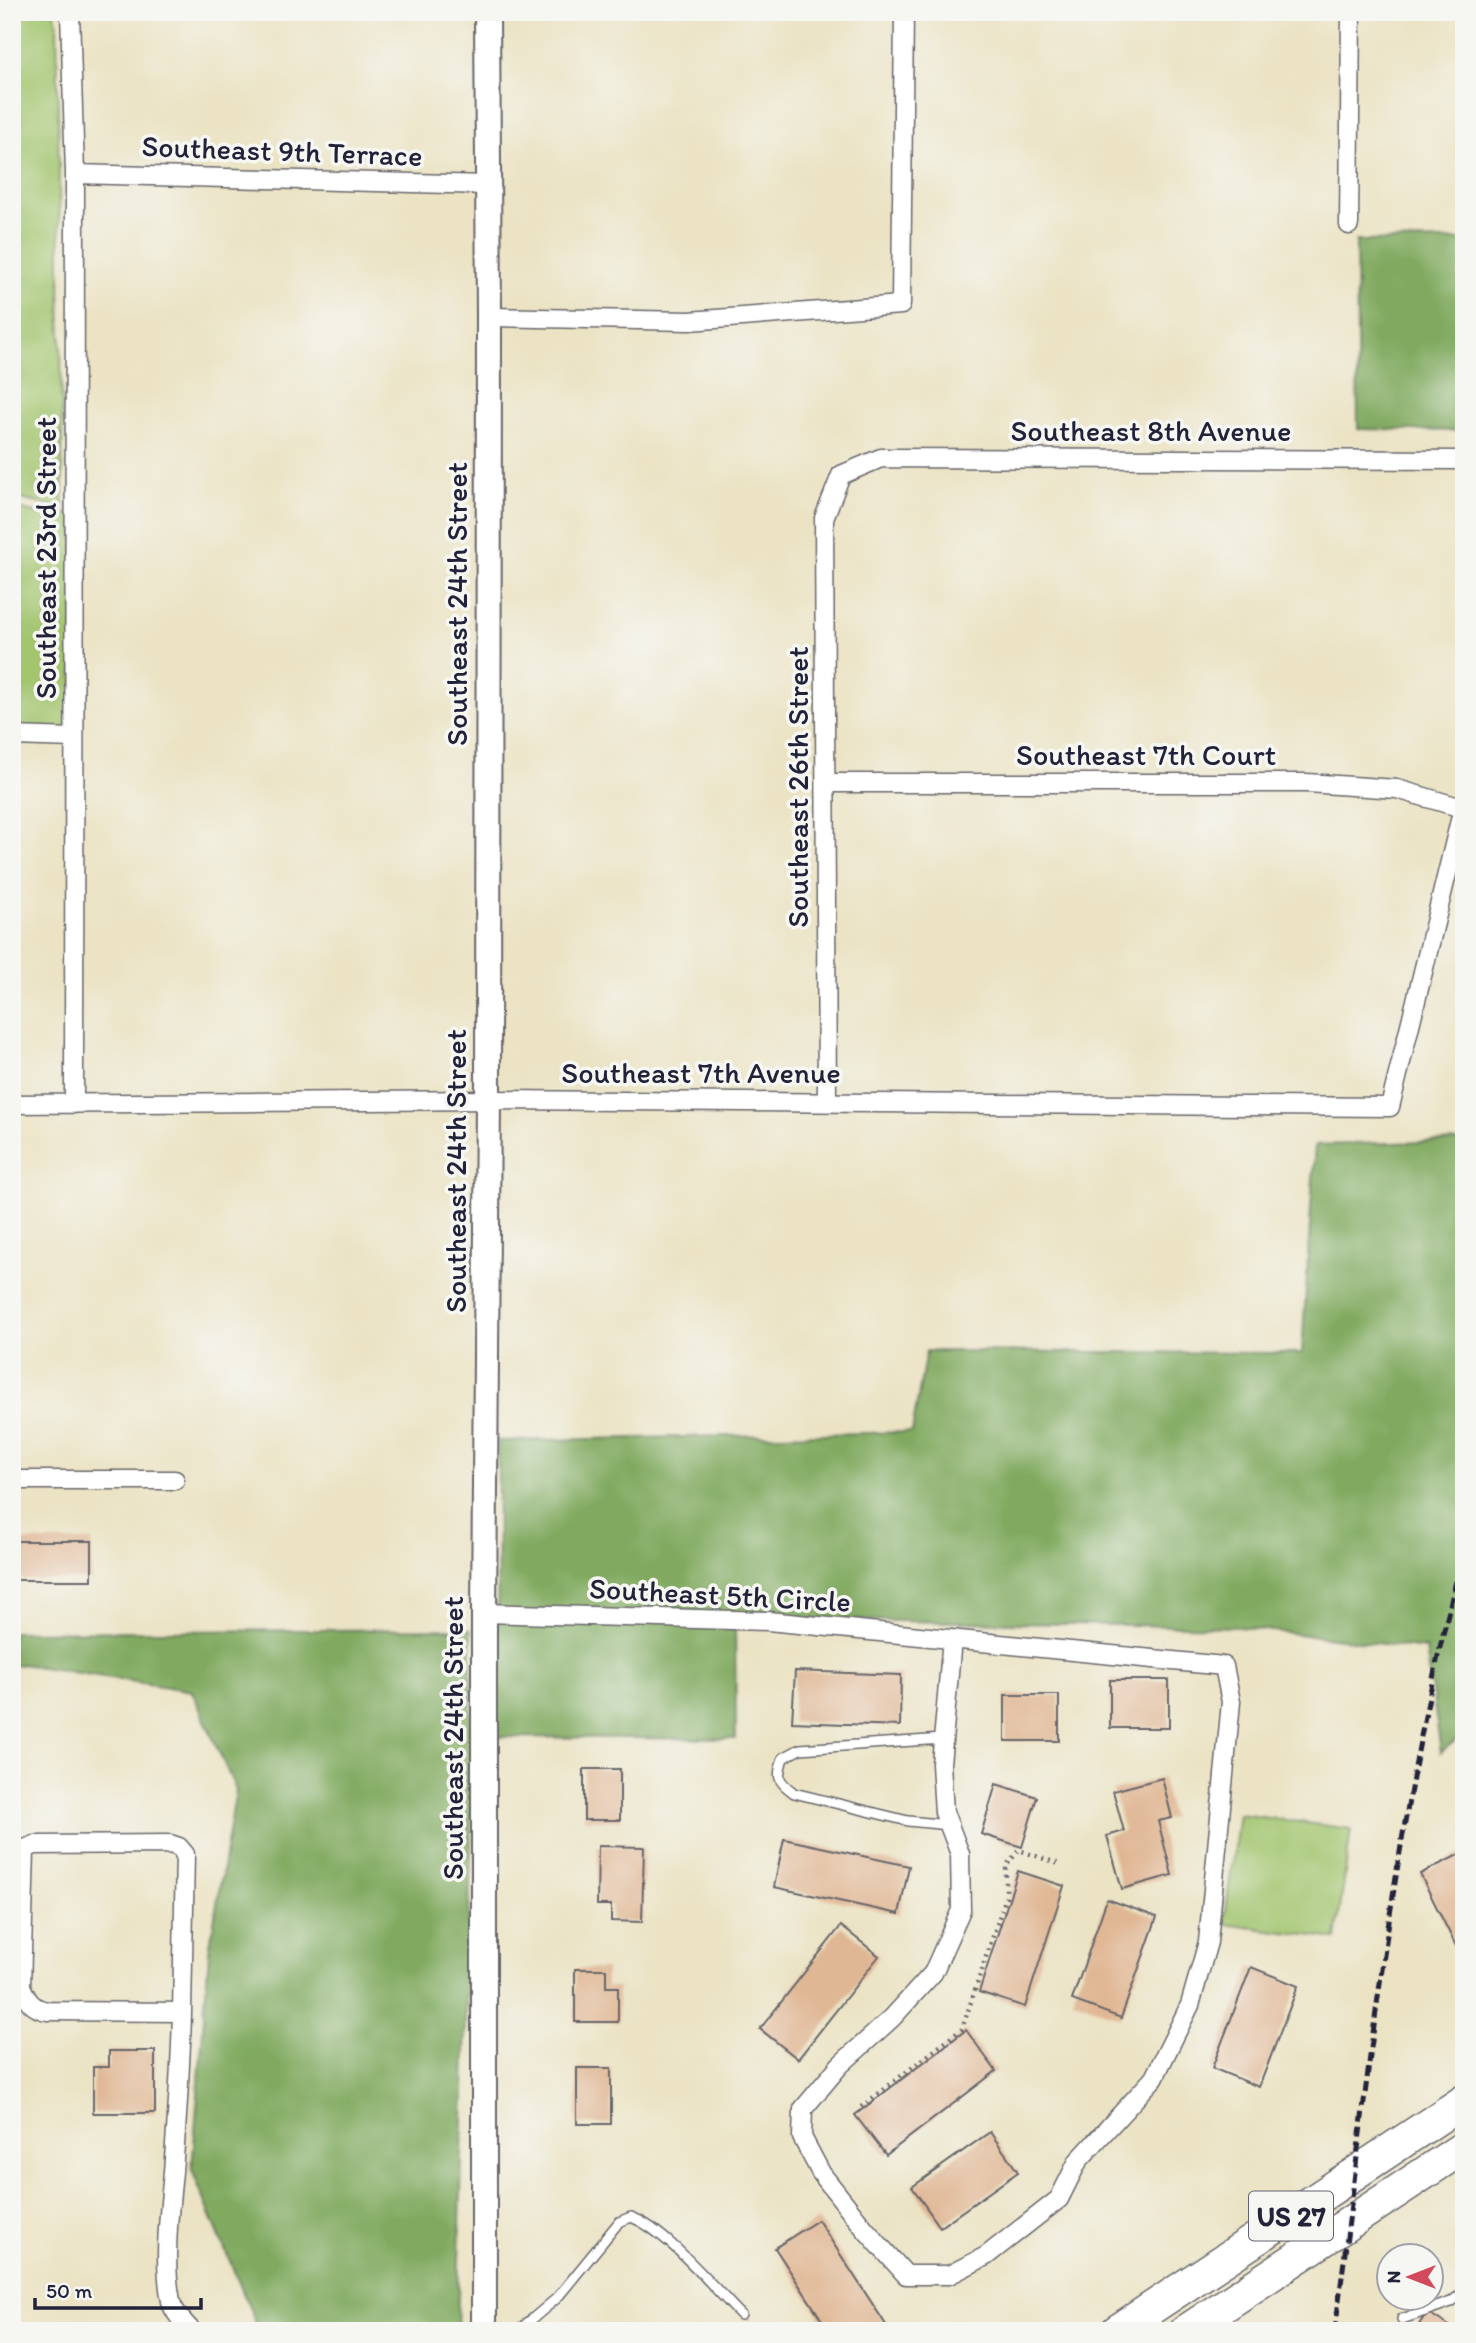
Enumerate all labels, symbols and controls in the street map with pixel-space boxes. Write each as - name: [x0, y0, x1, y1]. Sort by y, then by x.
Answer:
- street label: Southeast 9th Terrace: [141, 127, 423, 174]
- street label: Southeast 8th Avenue: [1010, 412, 1292, 449]
- street label: Southeast 23rd Street: [27, 417, 64, 699]
- street label: Southeast 24th Street: [438, 462, 475, 746]
- street label: Southeast 26th Street: [779, 646, 816, 928]
- street label: Southeast 7th Court: [1016, 736, 1276, 773]
- street label: Southeast 24th Street: [437, 1029, 474, 1313]
- street label: Southeast 7th Avenue: [561, 1054, 841, 1091]
- street label: Southeast 5th Circle: [588, 1569, 852, 1620]
- street label: Southeast 24th Street: [434, 1596, 471, 1880]
- road number: US 27: [1249, 2192, 1333, 2240]
- north arrow: [1374, 2242, 1444, 2312]
- scale bar: [35, 2266, 201, 2310]
- text: N: [1382, 2271, 1405, 2283]
- text: 50 m: [46, 2278, 93, 2303]

